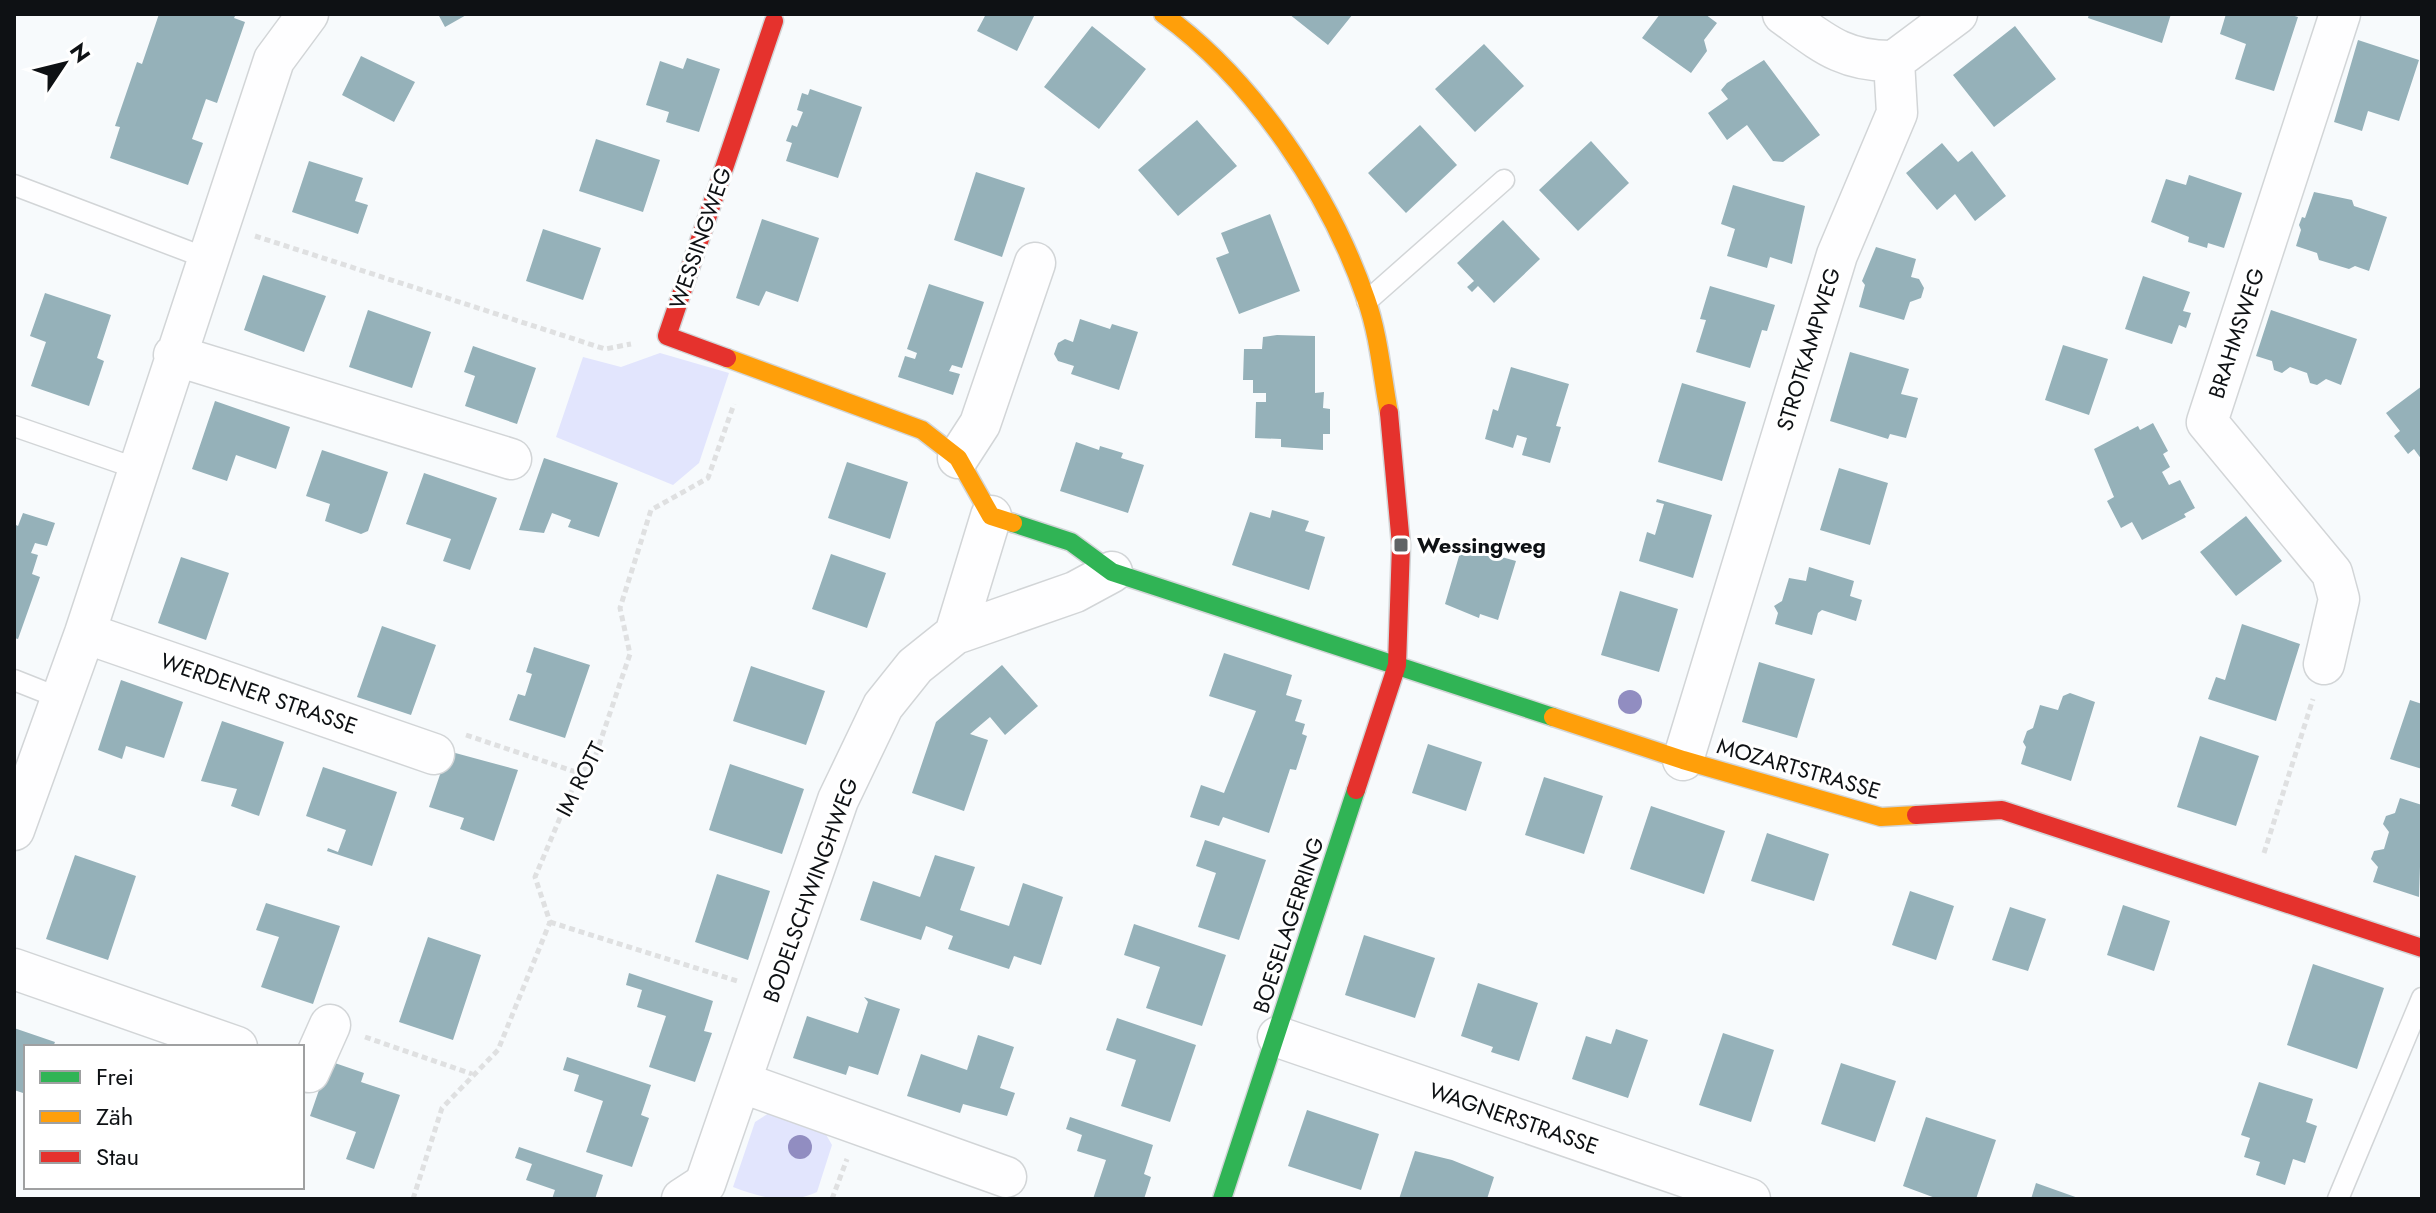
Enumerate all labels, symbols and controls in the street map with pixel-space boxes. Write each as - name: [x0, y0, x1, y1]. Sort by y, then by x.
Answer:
- north arrow: [24, 24, 104, 104]
- text: N: [62, 36, 98, 69]
- street label: WESSINGWEG: [661, 163, 739, 313]
- street label: STROTKAMPWEG: [1768, 263, 1848, 435]
- street label: BRAHMSWEG: [2200, 264, 2272, 402]
- place label: Wessingweg: [1417, 529, 1546, 561]
- marker: Wessingweg: [1392, 536, 1410, 554]
- street label: WERDENER STRASSE: [156, 644, 362, 742]
- street label: MOZARTSTRASSE: [1713, 729, 1885, 807]
- street label: IM ROTT: [548, 735, 613, 822]
- street label: BODELSCHWINGHWEG: [754, 773, 866, 1007]
- street label: BOESELAGERRING: [1244, 833, 1332, 1017]
- legend: [24, 1045, 304, 1189]
- text: Frei: [96, 1059, 134, 1094]
- street label: WAGNERSTRASSE: [1425, 1074, 1603, 1162]
- text: Zäh: [96, 1099, 133, 1134]
- text: Stau: [96, 1139, 139, 1174]

